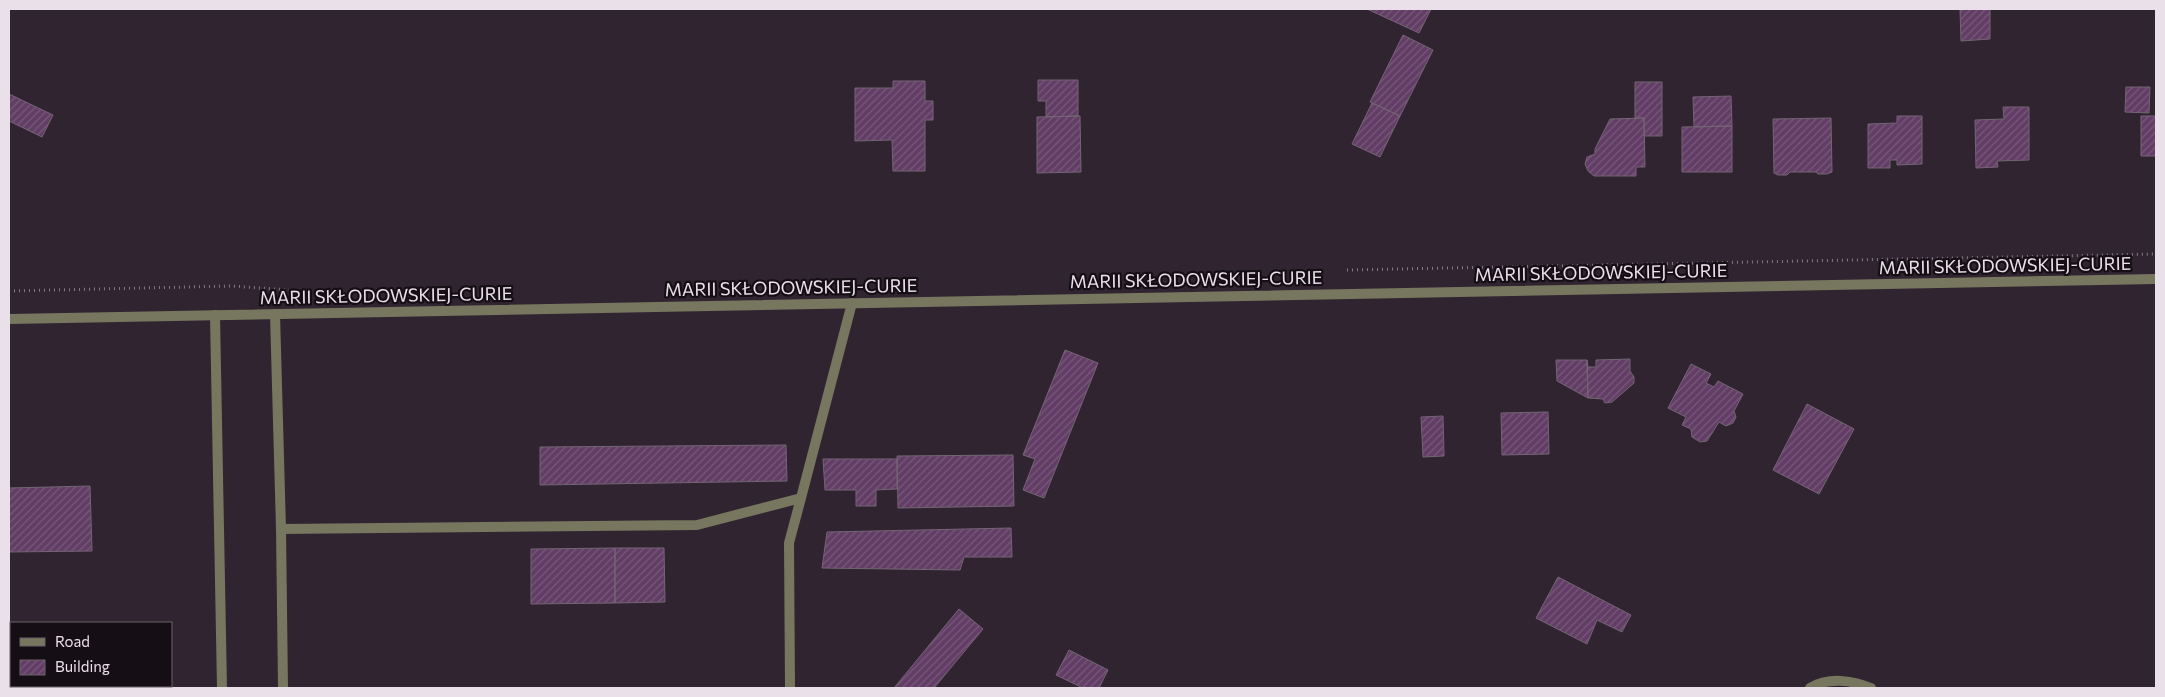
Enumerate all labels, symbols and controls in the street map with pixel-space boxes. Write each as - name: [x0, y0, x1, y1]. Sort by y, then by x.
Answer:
- street label: MARII SKŁODOWSKIEJ-CURIE: [1878, 252, 2132, 278]
- street label: MARII SKŁODOWSKIEJ-CURIE: [1474, 259, 1728, 285]
- street label: MARII SKŁODOWSKIEJ-CURIE: [1069, 266, 1323, 292]
- street label: MARII SKŁODOWSKIEJ-CURIE: [664, 274, 918, 300]
- street label: MARII SKŁODOWSKIEJ-CURIE: [259, 282, 513, 308]
- legend: [10, 622, 172, 687]
- text: Road: [55, 632, 90, 650]
- text: Building: [55, 657, 110, 675]

